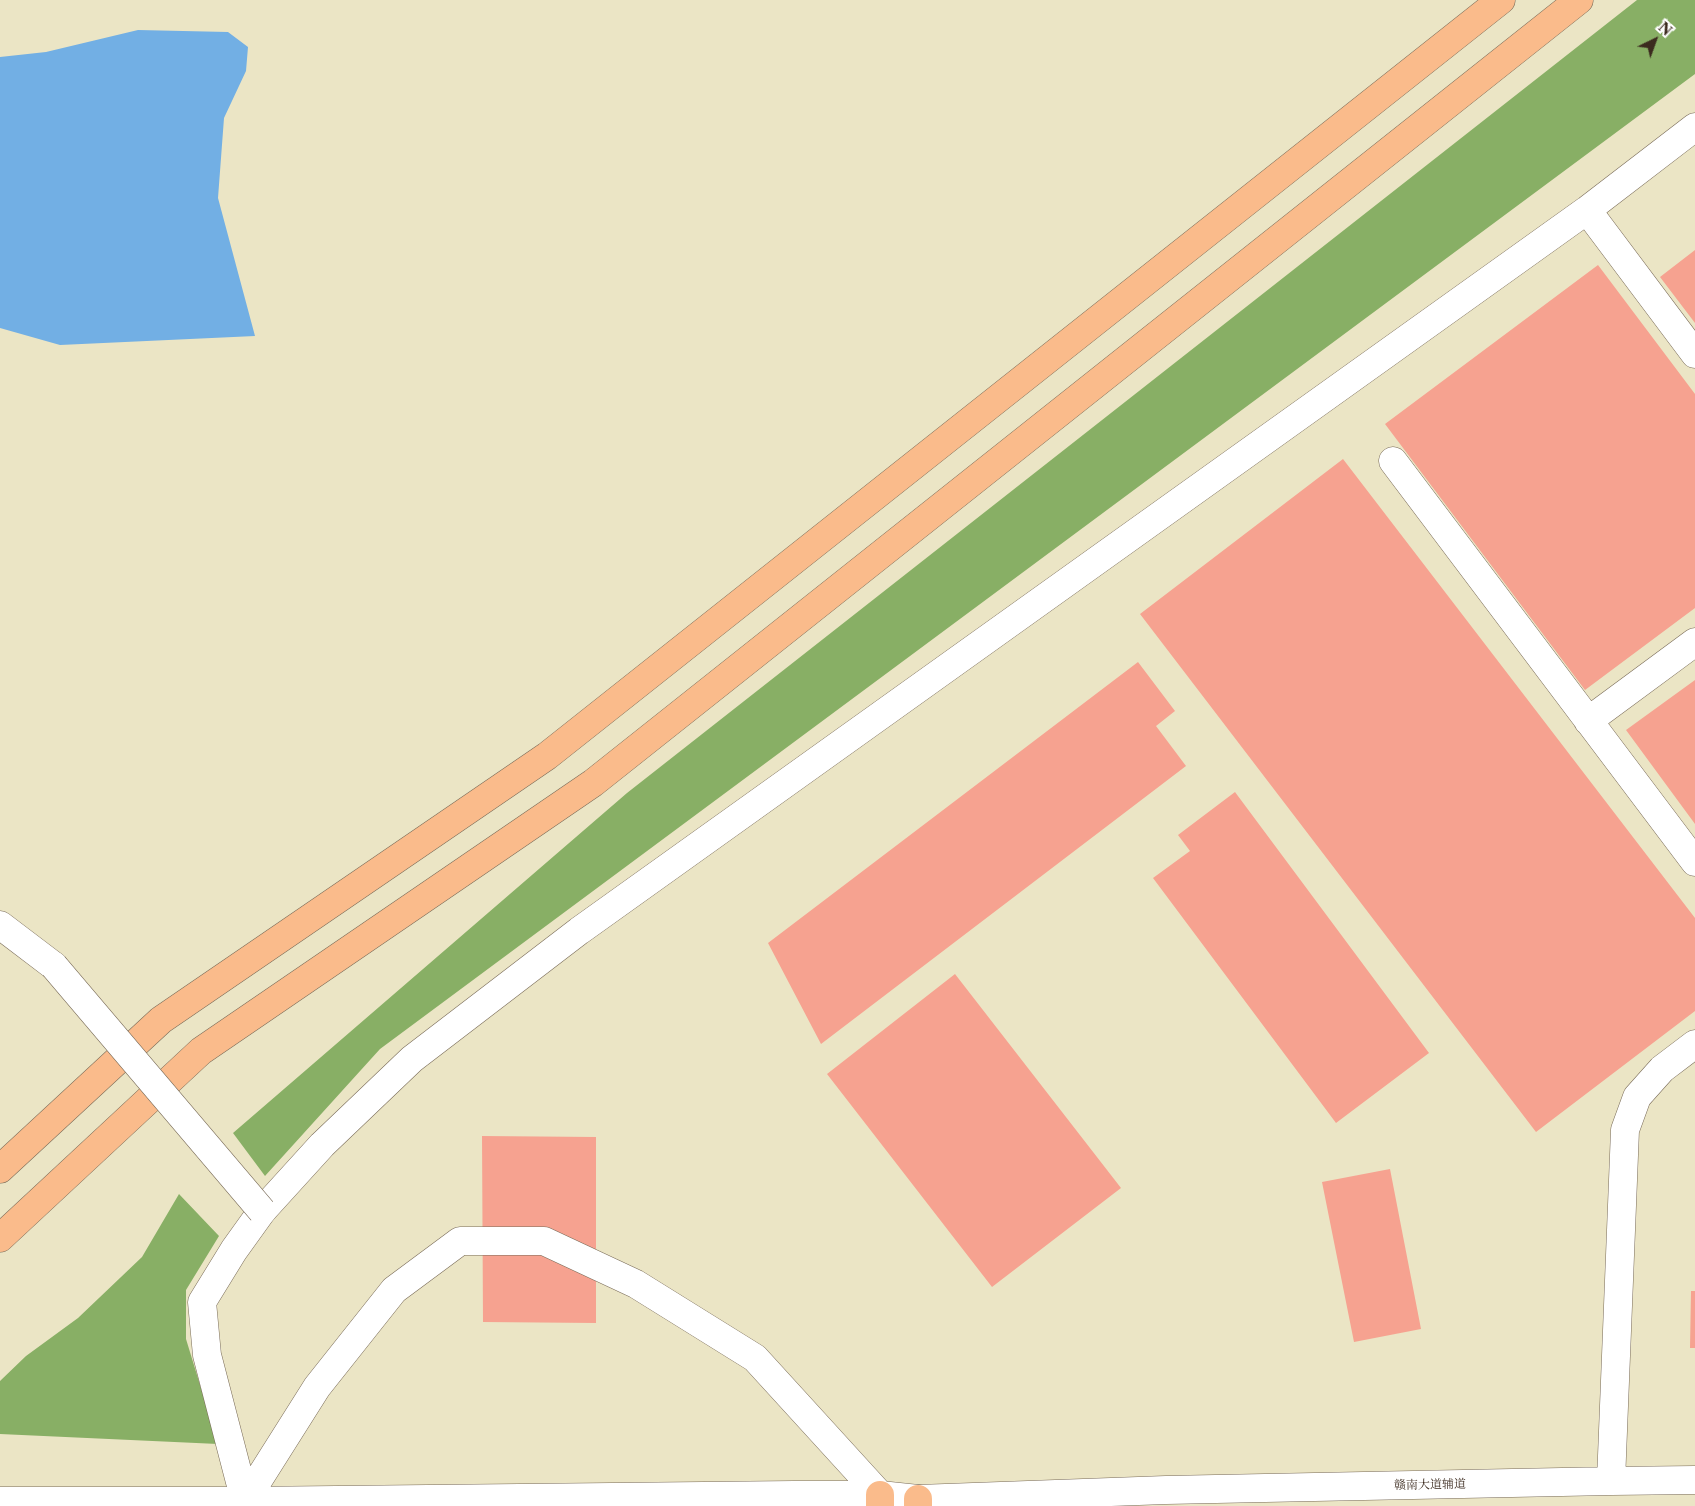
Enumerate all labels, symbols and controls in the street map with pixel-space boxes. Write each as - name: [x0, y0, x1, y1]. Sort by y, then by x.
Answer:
- north arrow: [1630, 15, 1680, 65]
- text: N: [1654, 18, 1676, 40]
- street label: 赣南大道辅道: [1394, 1477, 1466, 1493]

